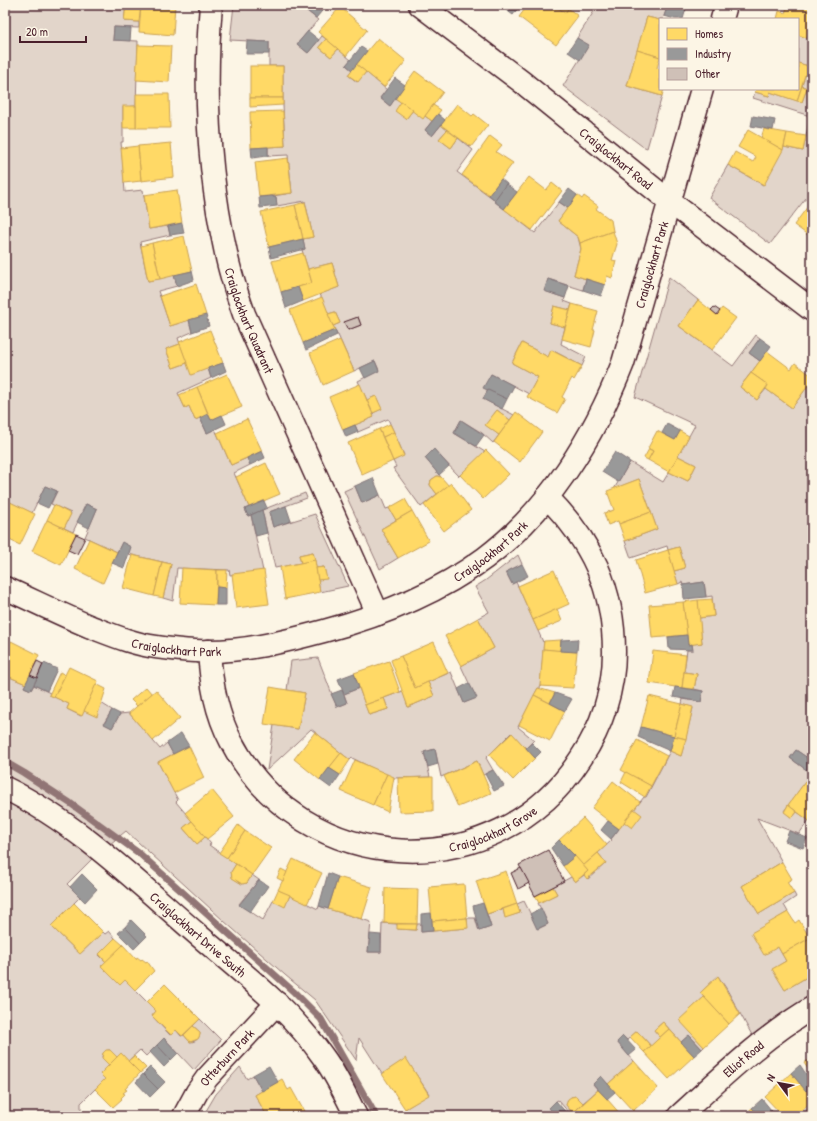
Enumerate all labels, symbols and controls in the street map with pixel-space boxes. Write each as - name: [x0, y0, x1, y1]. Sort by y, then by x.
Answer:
- scale bar: [20, 18, 86, 44]
- legend: [659, 18, 799, 90]
- text: 20 m: [26, 23, 48, 40]
- text: Homes: [695, 25, 723, 42]
- text: Industry: [695, 45, 731, 62]
- text: Other: [695, 65, 721, 82]
- street label: Craiglockhart Road: [576, 123, 657, 193]
- street label: Craiglockhart Park: [630, 218, 673, 310]
- street label: Craiglockhart Quadrant: [221, 266, 279, 377]
- street label: Craiglockhart Park: [450, 516, 532, 586]
- street label: Craiglockhart Park: [130, 633, 222, 660]
- street label: Craiglockhart Grove: [447, 801, 541, 856]
- street label: Craiglockhart Drive South: [146, 888, 251, 981]
- street label: Otterburn Park: [195, 1024, 258, 1090]
- street label: Elliot Road: [719, 1036, 767, 1081]
- north arrow: [759, 1063, 799, 1103]
- text: N: [763, 1071, 778, 1084]

